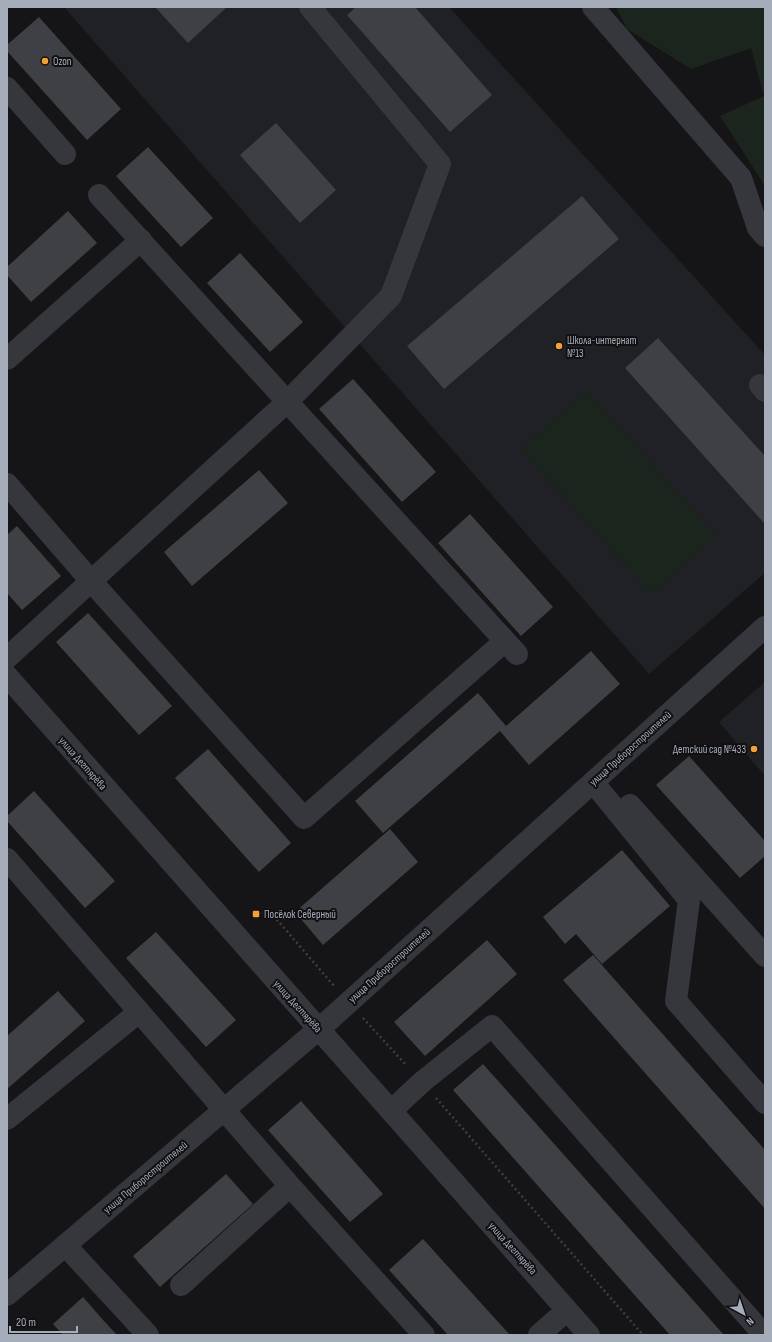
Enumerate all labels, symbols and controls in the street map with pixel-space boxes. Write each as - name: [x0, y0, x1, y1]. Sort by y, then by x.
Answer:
- place label: Ozon: [53, 55, 72, 68]
- marker: Ozon: [40, 56, 50, 66]
- place label: Школа-интернат №13: [567, 334, 637, 360]
- marker: Школа-интернат №13: [554, 341, 564, 351]
- street label: улица Приборостроителей: [587, 708, 674, 789]
- street label: улица Дегтярёва: [56, 734, 109, 793]
- place label: Детский сад №433: [673, 743, 746, 756]
- marker: Детский сад №433: [749, 744, 759, 754]
- place label: Посёлок Северный: [264, 908, 336, 921]
- marker: Посёлок Северный: [251, 909, 261, 919]
- street label: улица Приборостроителей: [346, 925, 433, 1006]
- street label: улица Дегтярёва: [271, 977, 325, 1035]
- street label: улица Приборостроителей: [101, 1138, 190, 1216]
- street label: улица Дегтярёва: [486, 1219, 540, 1277]
- north arrow: [724, 1294, 764, 1334]
- scale bar: [10, 1308, 77, 1334]
- text: N: [744, 1314, 757, 1328]
- text: 20 m: [16, 1315, 36, 1330]

